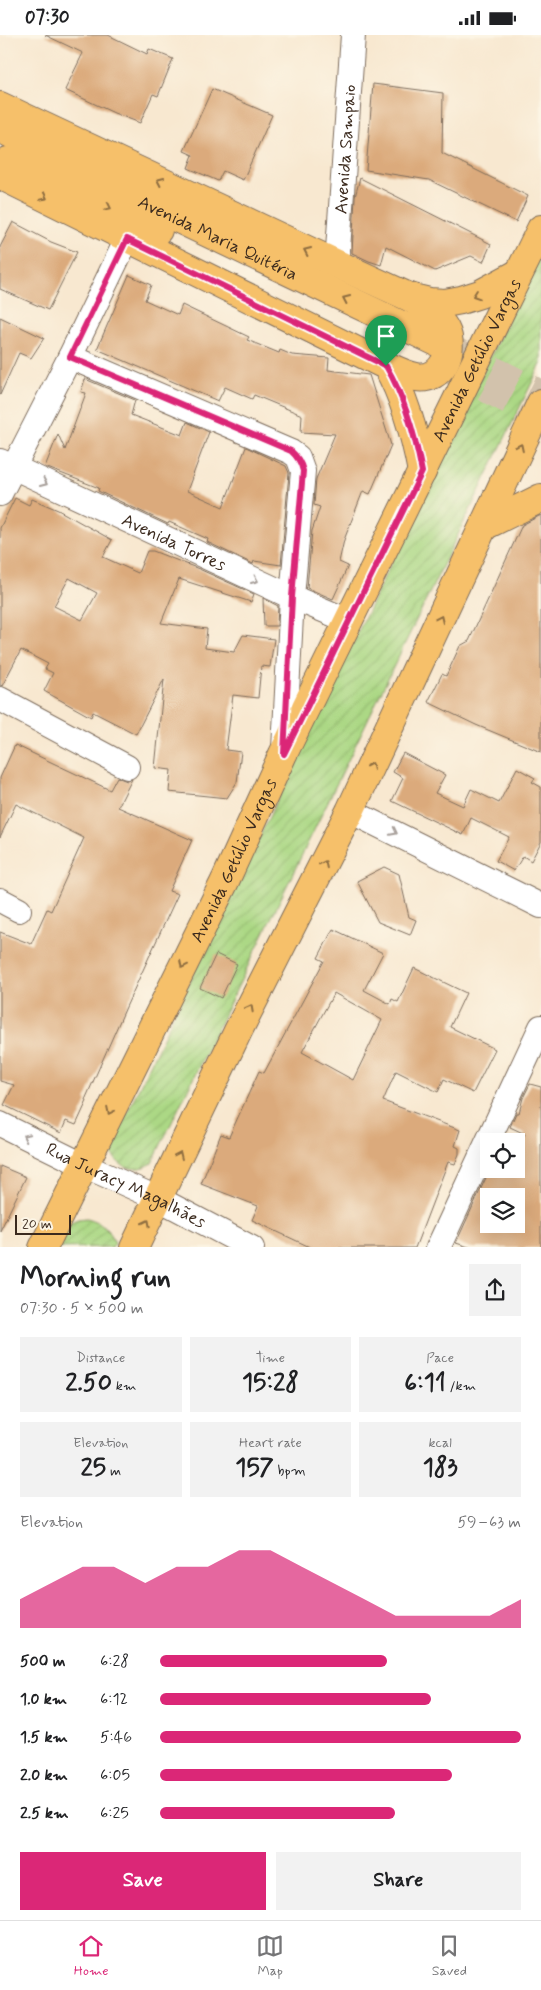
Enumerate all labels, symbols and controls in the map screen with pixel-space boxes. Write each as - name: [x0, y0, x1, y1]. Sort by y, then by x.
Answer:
- text: 07:30: [25, 5, 70, 30]
- street label: Avenida Sampaio: [330, 84, 363, 215]
- one-way arrow: [156, 177, 165, 188]
- street label: Avenida Maria Quitéria: [134, 190, 301, 287]
- one-way arrow: [38, 191, 47, 201]
- one-way arrow: [103, 200, 112, 211]
- one-way arrow: [303, 246, 312, 257]
- street label: Avenida Getúlio Vargas: [427, 275, 528, 446]
- one-way arrow: [472, 289, 481, 299]
- one-way arrow: [342, 296, 351, 306]
- pin: [365, 315, 407, 366]
- icon: arrive: [372, 322, 400, 350]
- one-way arrow: [514, 443, 525, 452]
- one-way arrow: [39, 476, 48, 487]
- street label: Avenida Torres: [118, 508, 230, 578]
- one-way arrow: [250, 574, 259, 585]
- one-way arrow: [434, 615, 445, 624]
- one-way arrow: [365, 763, 375, 772]
- street label: Avenida Getúlio Vargas: [185, 775, 283, 947]
- one-way arrow: [389, 826, 398, 837]
- one-way arrow: [317, 860, 327, 869]
- one-way arrow: [179, 960, 189, 969]
- one-way arrow: [244, 1005, 254, 1014]
- one-way arrow: [106, 1106, 116, 1115]
- one-way arrow: [22, 1133, 31, 1143]
- map controls: [480, 1133, 525, 1233]
- button: locate: [480, 1133, 525, 1178]
- street label: Rua Juracy Magalhães: [42, 1138, 210, 1234]
- one-way arrow: [173, 1151, 184, 1160]
- button: layers: [480, 1188, 525, 1233]
- scale bar: [15, 1213, 71, 1236]
- text: 20 m: [22, 1215, 52, 1233]
- one-way arrow: [141, 1219, 151, 1228]
- text: Morning run: [20, 1260, 171, 1297]
- button: share: [469, 1264, 521, 1316]
- text: 07:30 · 5 × 500 m: [20, 1298, 143, 1319]
- text: Distance: [76, 1349, 125, 1367]
- text: Time: [256, 1349, 285, 1367]
- text: Pace: [426, 1349, 454, 1367]
- text: 2.50: [65, 1367, 112, 1400]
- text: 15:28: [242, 1367, 299, 1400]
- text: 6:11: [404, 1367, 446, 1400]
- text: km: [112, 1377, 136, 1395]
- text: /km: [446, 1377, 476, 1395]
- text: Elevation: [73, 1434, 128, 1452]
- text: Heart rate: [239, 1434, 302, 1452]
- text: kcal: [428, 1434, 452, 1452]
- text: 25: [81, 1452, 106, 1485]
- text: 157: [235, 1452, 274, 1485]
- text: 183: [423, 1452, 458, 1485]
- text: m: [106, 1462, 121, 1480]
- text: bpm: [274, 1462, 306, 1480]
- text: Elevation: [20, 1512, 83, 1533]
- text: 59–63 m: [458, 1512, 521, 1533]
- text: 500 m: [20, 1651, 65, 1672]
- text: 6:28: [100, 1651, 129, 1672]
- text: 1.0 km: [20, 1689, 67, 1710]
- text: 6:12: [100, 1689, 128, 1710]
- text: 1.5 km: [20, 1727, 68, 1748]
- text: 5:46: [100, 1727, 132, 1748]
- text: 2.0 km: [20, 1765, 68, 1786]
- text: 6:05: [100, 1765, 130, 1786]
- text: 2.5 km: [20, 1803, 68, 1824]
- text: 6:25: [100, 1803, 129, 1824]
- button: Save: [20, 1852, 266, 1910]
- button: Share: [276, 1852, 521, 1910]
- tab: Home: [74, 1932, 109, 1980]
- tab: Map: [256, 1932, 284, 1980]
- tab: Saved: [432, 1932, 467, 1980]

